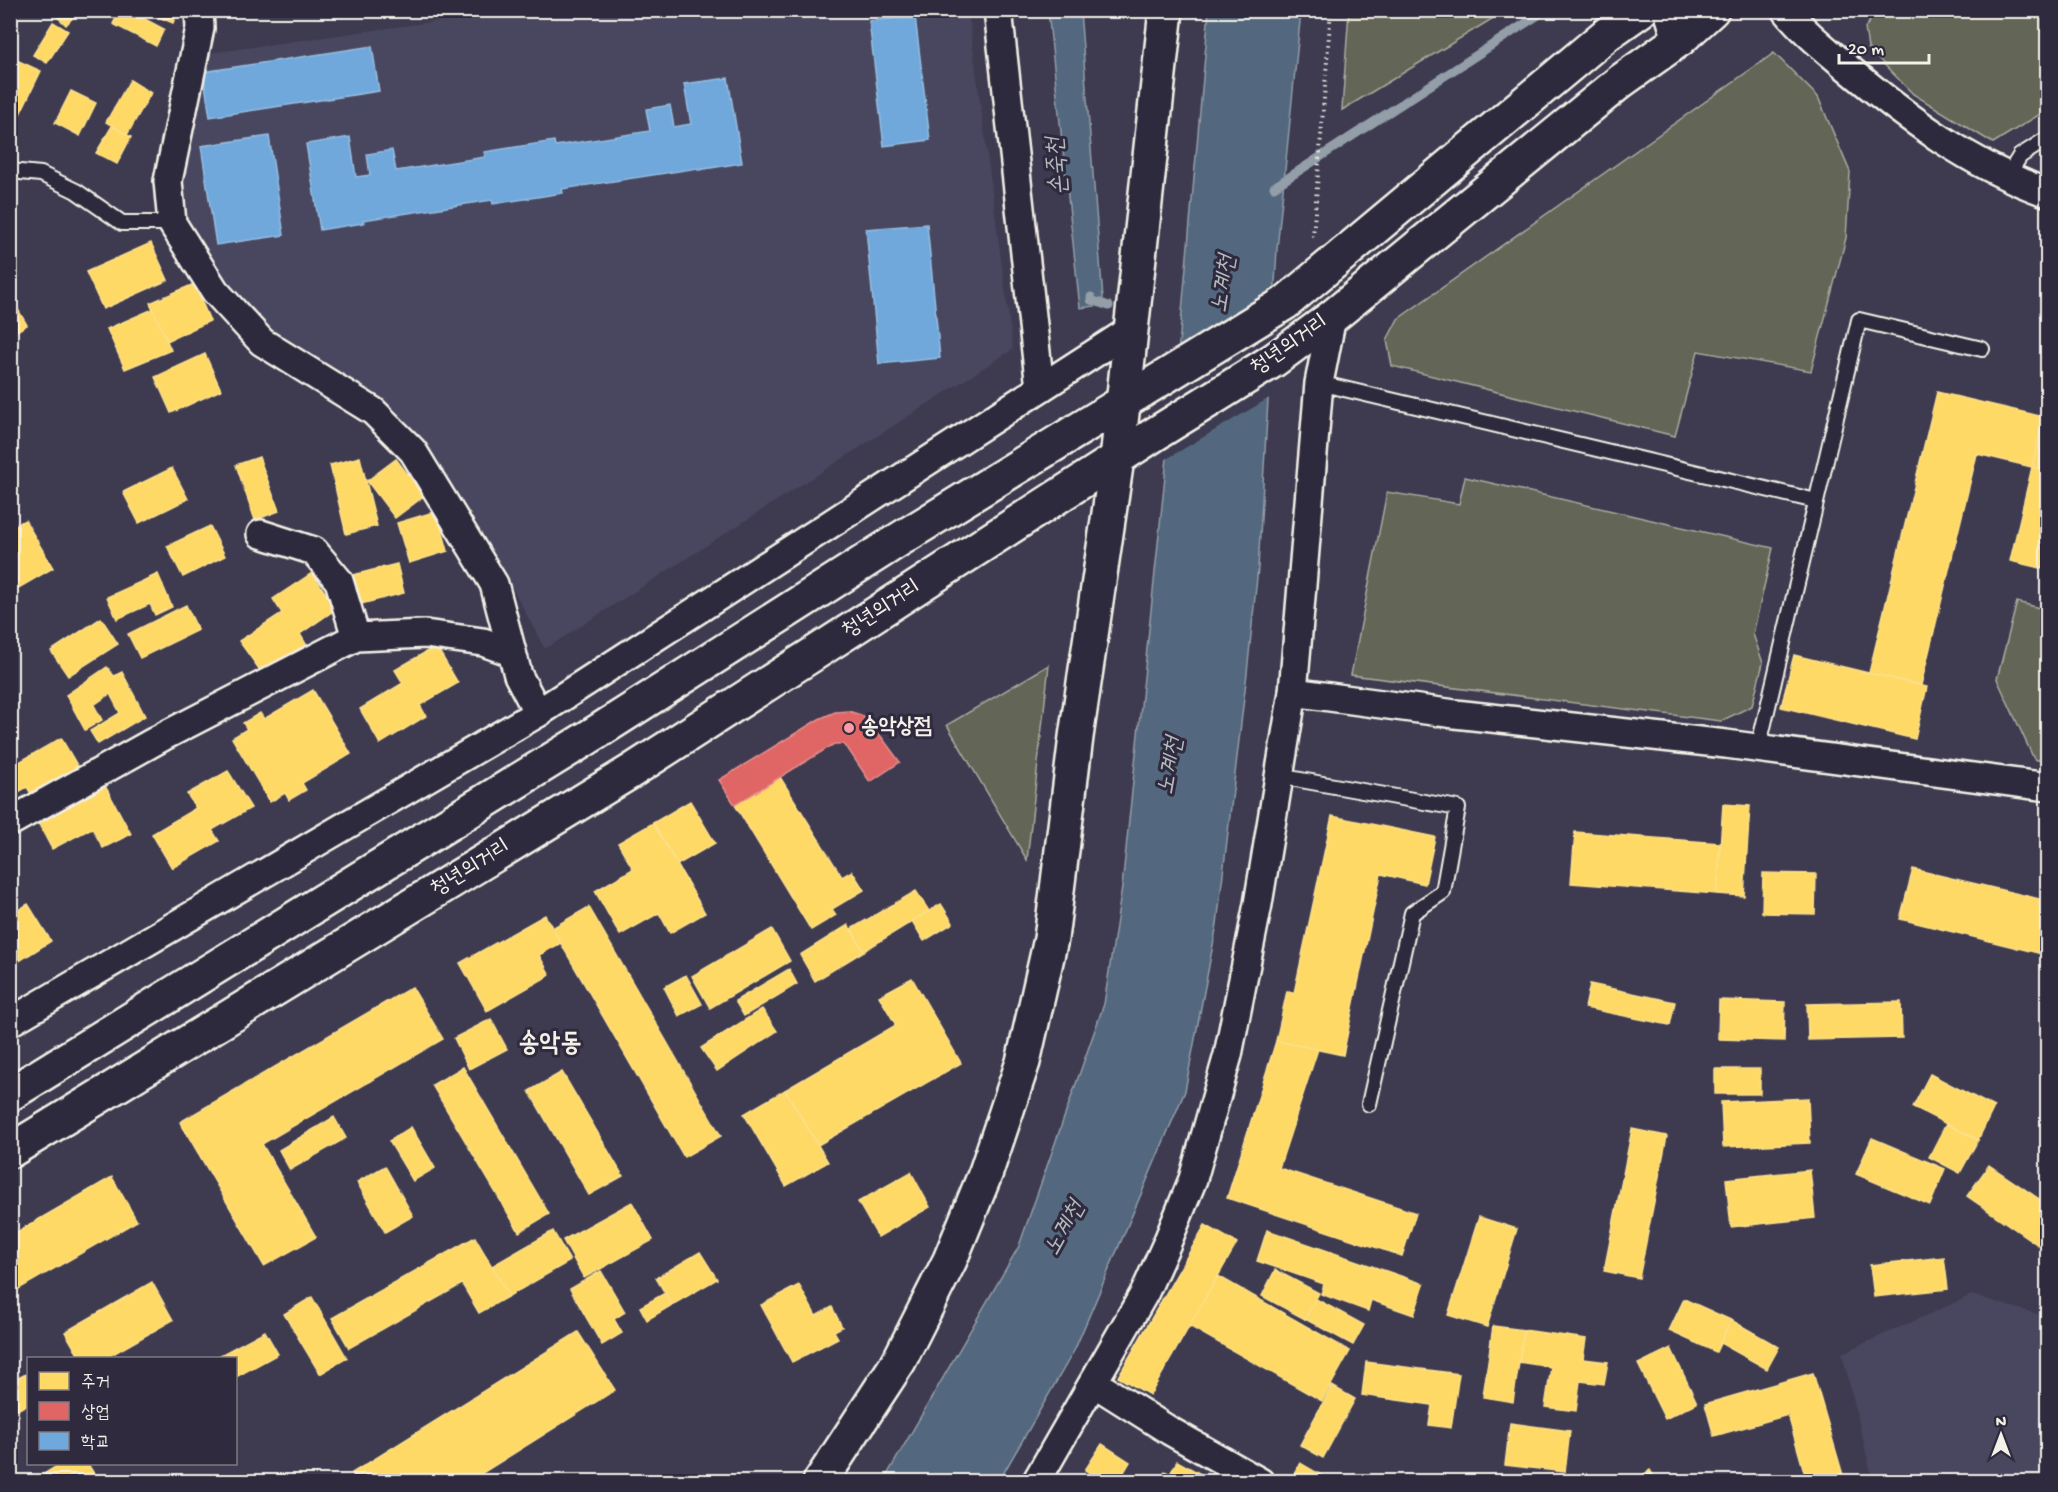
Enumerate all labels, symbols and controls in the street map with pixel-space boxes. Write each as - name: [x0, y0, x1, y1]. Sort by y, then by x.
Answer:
- scale bar: [1839, 27, 1929, 65]
- text: 20 m: [1848, 40, 1884, 61]
- water label: 손죽천: [1042, 133, 1076, 196]
- water label: 노계천: [1206, 250, 1244, 315]
- street label: 청년의거리: [1246, 310, 1334, 382]
- street label: 청년의거리: [838, 575, 926, 645]
- place label: 송악상점: [861, 714, 932, 741]
- marker: 송악상점: [842, 721, 856, 735]
- water label: 노계천: [1153, 732, 1192, 797]
- street label: 청년의거리: [427, 835, 515, 903]
- district label: 송악동: [519, 1029, 581, 1061]
- water label: 노계천: [1039, 1194, 1094, 1261]
- legend: [27, 1357, 237, 1465]
- text: 주거: [81, 1373, 110, 1394]
- text: 상업: [81, 1403, 110, 1424]
- north arrow: [1971, 1405, 2031, 1465]
- text: N: [1996, 1414, 2007, 1433]
- text: 학교: [81, 1433, 110, 1454]

